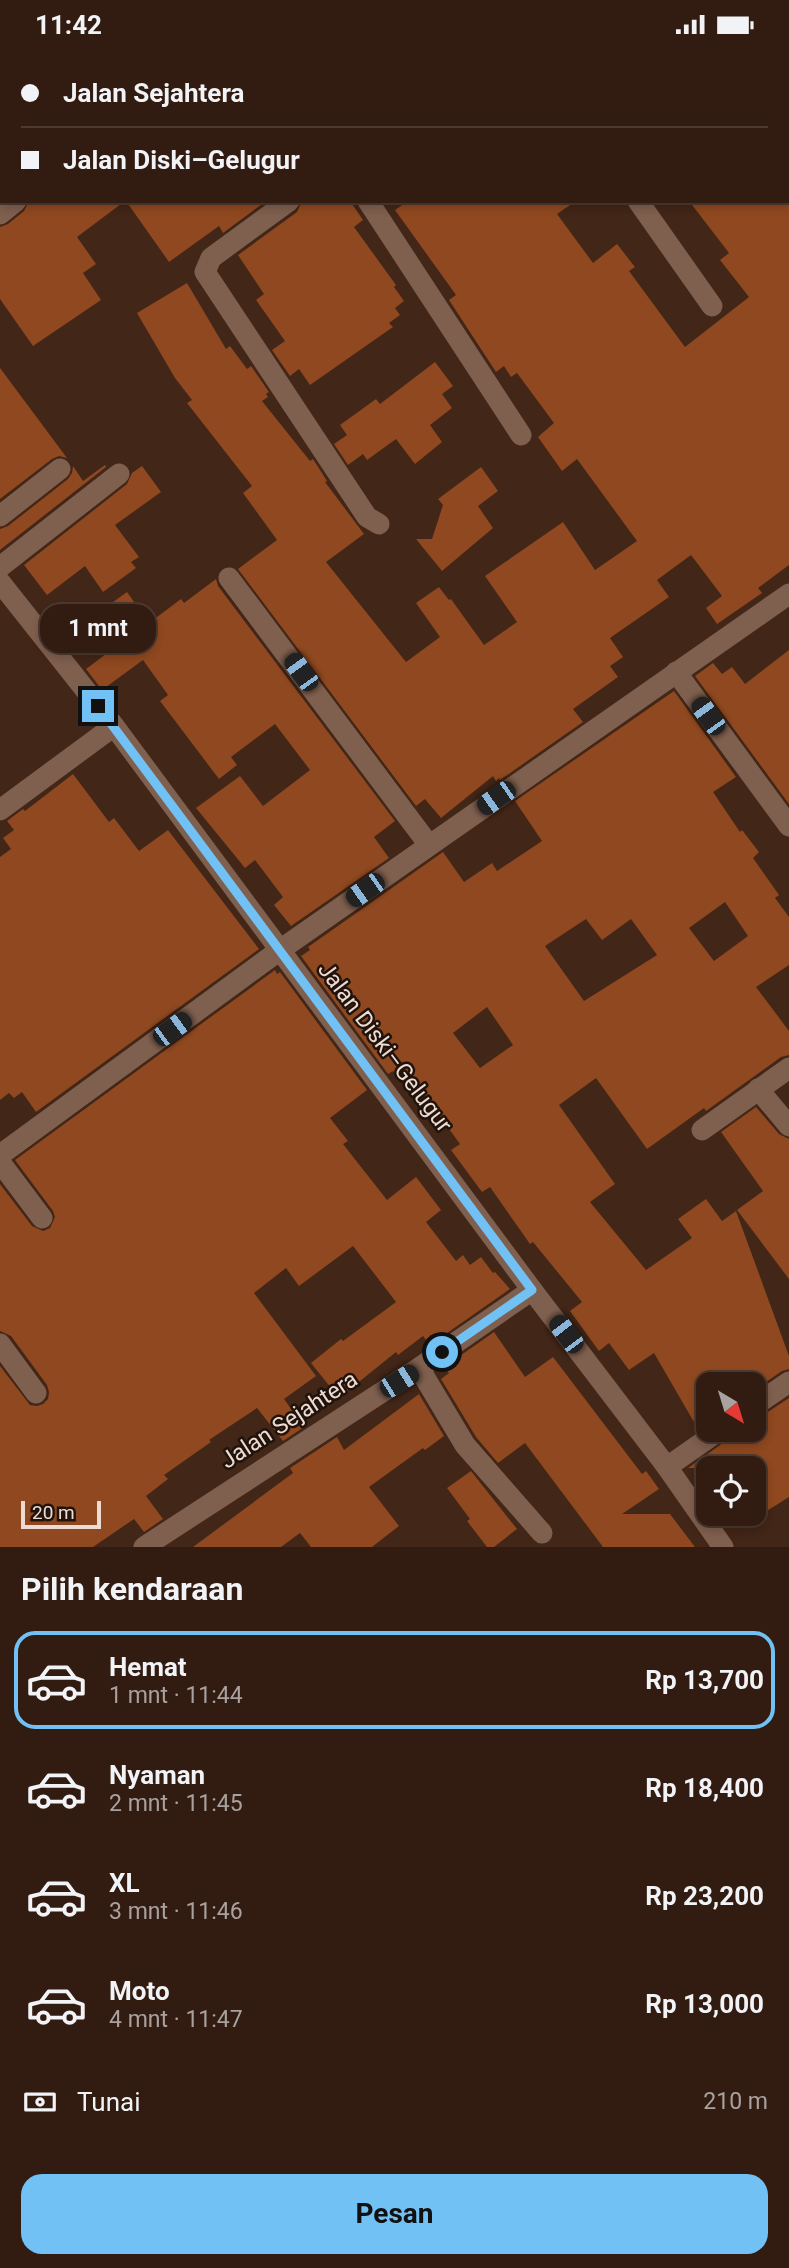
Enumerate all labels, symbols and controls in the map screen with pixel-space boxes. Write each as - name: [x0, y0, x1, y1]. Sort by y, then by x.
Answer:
- text: 11:42: [35, 10, 102, 40]
- text: Jalan Sejahtera: [63, 78, 244, 108]
- text: Jalan Diski–Gelugur: [63, 145, 300, 175]
- callout: 1 mnt: [40, 605, 156, 653]
- text: 1 mnt: [68, 615, 128, 642]
- car: [281, 649, 322, 695]
- route end: [82, 690, 114, 722]
- car: [688, 693, 729, 739]
- car: [473, 777, 520, 819]
- car: [342, 869, 389, 911]
- street label: Jalan Diski–Gelugur: [312, 957, 458, 1138]
- car: [149, 1008, 196, 1050]
- car: [545, 1311, 588, 1357]
- route start: [426, 1336, 458, 1368]
- car: [376, 1361, 423, 1401]
- street label: Jalan Sejahtera: [215, 1366, 363, 1474]
- north arrow: [696, 1372, 766, 1442]
- map controls: [696, 1372, 766, 1526]
- button: locate: [696, 1456, 766, 1526]
- scale bar: [21, 1498, 102, 1530]
- text: 20 m: [32, 1501, 75, 1524]
- text: Pilih kendaraan: [21, 1570, 243, 1608]
- icon: car: [25, 1649, 88, 1712]
- text: Hemat: [109, 1652, 187, 1682]
- text: Rp 13,700: [645, 1665, 764, 1695]
- text: 1 mnt · 11:44: [109, 1682, 243, 1709]
- icon: car: [25, 1757, 88, 1820]
- text: Nyaman: [109, 1760, 205, 1790]
- text: Rp 18,400: [645, 1773, 764, 1803]
- text: 2 mnt · 11:45: [109, 1790, 243, 1817]
- icon: car: [25, 1865, 88, 1928]
- text: XL: [109, 1868, 140, 1898]
- text: Rp 23,200: [645, 1881, 764, 1911]
- text: 3 mnt · 11:46: [109, 1898, 243, 1925]
- icon: car: [25, 1973, 88, 2036]
- text: Moto: [109, 1976, 170, 2006]
- text: Rp 13,000: [645, 1989, 764, 2019]
- text: 4 mnt · 11:47: [109, 2006, 243, 2033]
- icon: cash: [21, 2083, 59, 2121]
- text: Tunai: [77, 2087, 140, 2117]
- text: 210 m: [703, 2088, 768, 2115]
- button: Pesan: [21, 2174, 768, 2254]

